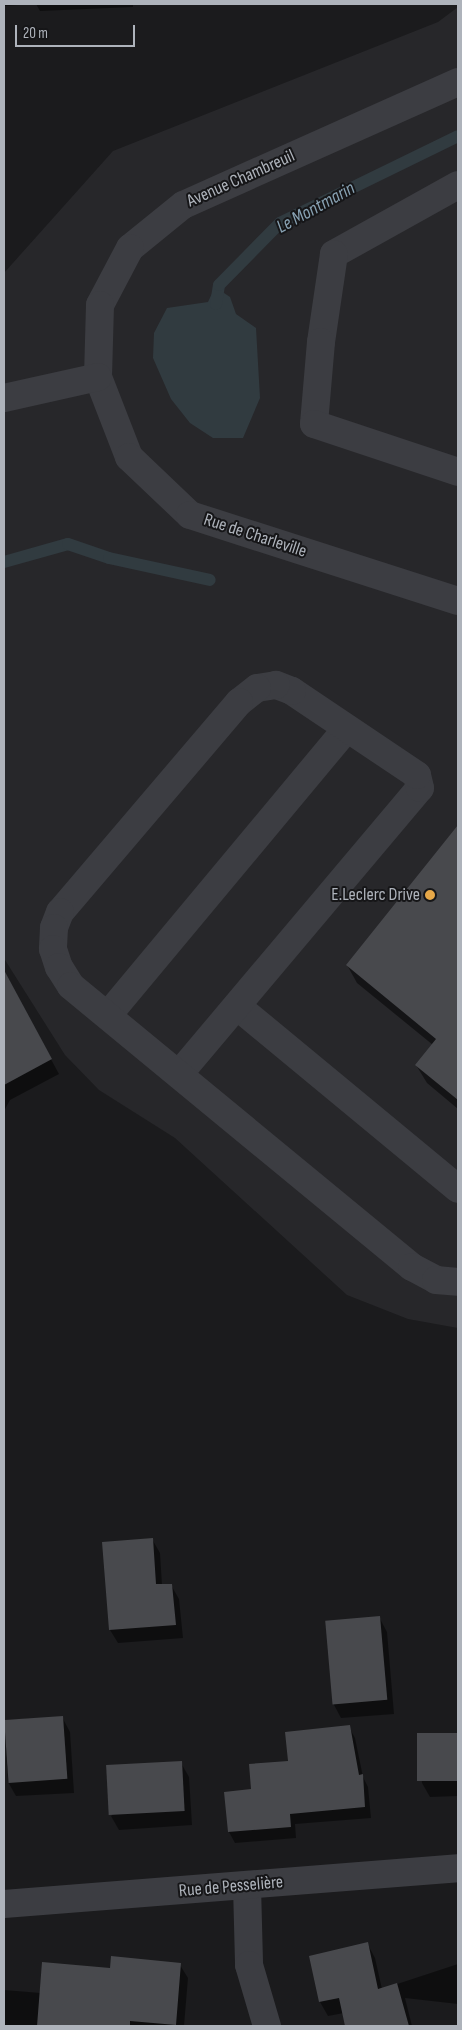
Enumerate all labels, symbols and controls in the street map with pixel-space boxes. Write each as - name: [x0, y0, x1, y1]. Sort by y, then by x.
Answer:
- scale bar: [18, 15, 138, 47]
- text: 20 m: [23, 24, 48, 43]
- street label: Avenue Chambreuil: [184, 146, 298, 212]
- water label: Le Montmarin: [273, 177, 359, 239]
- street label: Rue de Charleville: [201, 509, 309, 563]
- place label: E.Leclerc Drive: [331, 884, 420, 906]
- marker: E.Leclerc Drive: [424, 889, 436, 901]
- street label: Rue de Pesselière: [178, 1872, 284, 1902]

